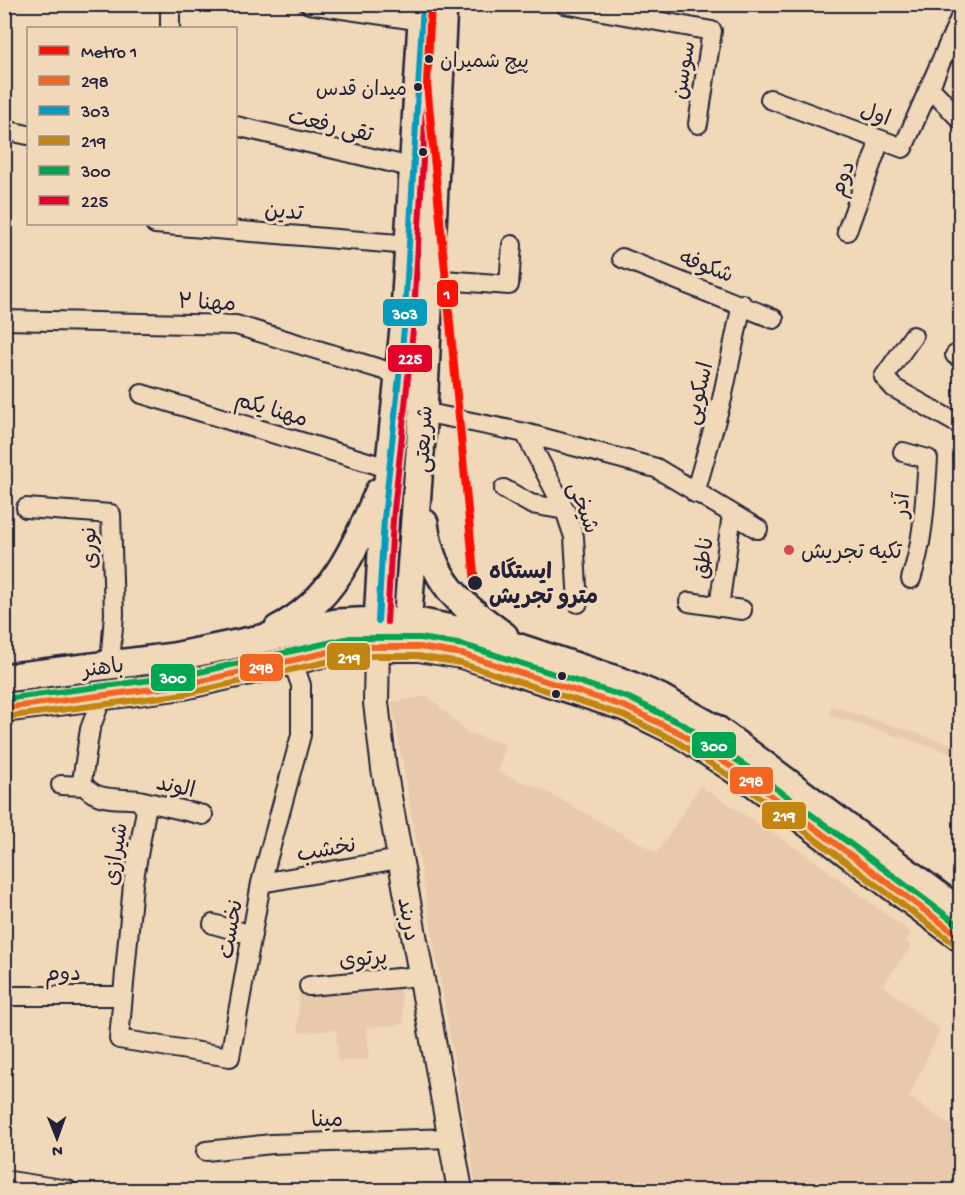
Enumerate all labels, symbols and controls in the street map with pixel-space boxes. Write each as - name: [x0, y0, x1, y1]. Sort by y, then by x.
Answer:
- legend: [27, 27, 237, 225]
- street label: سوسن: [668, 39, 703, 102]
- text: Metro 1: [81, 43, 137, 64]
- place label: پیچ شمیران: [440, 51, 529, 75]
- marker: پیچ شمیران: [423, 53, 435, 65]
- text: 298: [81, 73, 109, 94]
- place label: میدان قدس: [316, 79, 407, 103]
- marker: میدان قدس: [412, 81, 424, 93]
- street label: اول: [856, 99, 893, 134]
- text: 303: [80, 103, 110, 124]
- street label: تقی رفعت: [285, 106, 376, 150]
- text: 219: [81, 133, 106, 154]
- unlabelled marker: [417, 146, 429, 158]
- street label: دوم: [826, 158, 864, 201]
- text: 300: [80, 163, 111, 184]
- text: 225: [81, 193, 108, 214]
- street label: تدین: [263, 199, 305, 229]
- street label: شکوفه: [675, 247, 736, 291]
- line badge: 1: [436, 279, 459, 308]
- text: 1: [443, 287, 450, 306]
- street label: مهنا ۲: [177, 290, 237, 320]
- line badge: 303: [382, 298, 428, 327]
- text: 303: [391, 307, 418, 326]
- line badge: 225: [387, 344, 433, 373]
- text: 225: [398, 352, 423, 371]
- street label: اسکویی: [681, 360, 721, 428]
- street label: مهنا یکم: [231, 388, 310, 435]
- street label: شریعتی: [411, 405, 441, 474]
- street label: شیخی: [560, 479, 603, 538]
- street label: آذر: [888, 490, 918, 521]
- street label: نوری: [78, 526, 106, 569]
- street label: ناطق: [690, 536, 722, 581]
- place label: تکیه تجریش: [801, 541, 903, 567]
- marker: تکیه تجریش: [782, 543, 796, 557]
- place label: ایستگاه مترو تجریش: [489, 557, 598, 612]
- marker: ایستگاه مترو تجریش: [466, 574, 484, 592]
- line badge: 219: [326, 642, 371, 671]
- text: 219: [338, 651, 360, 670]
- line badge: 298: [239, 653, 284, 682]
- street label: باهنر: [79, 655, 126, 686]
- text: 298: [249, 661, 274, 680]
- line badge: 300: [150, 663, 196, 692]
- unlabelled marker: [556, 670, 568, 682]
- text: 300: [159, 671, 186, 690]
- unlabelled marker: [550, 688, 562, 700]
- line badge: 300: [691, 731, 737, 759]
- text: 300: [700, 739, 727, 758]
- line badge: 298: [729, 766, 774, 795]
- street label: الوند: [153, 772, 197, 806]
- text: 298: [739, 774, 764, 793]
- line badge: 219: [761, 801, 807, 830]
- text: 219: [773, 809, 795, 828]
- street label: شیرازی: [100, 821, 136, 888]
- street label: نخشب: [295, 834, 358, 870]
- street label: دربند: [389, 896, 423, 944]
- street label: نخست: [215, 898, 251, 961]
- street label: پرتوی: [338, 946, 389, 976]
- street label: دوم: [45, 963, 81, 990]
- north arrow: [27, 1108, 87, 1168]
- street label: مینا: [311, 1108, 344, 1136]
- text: N: [51, 1140, 63, 1159]

